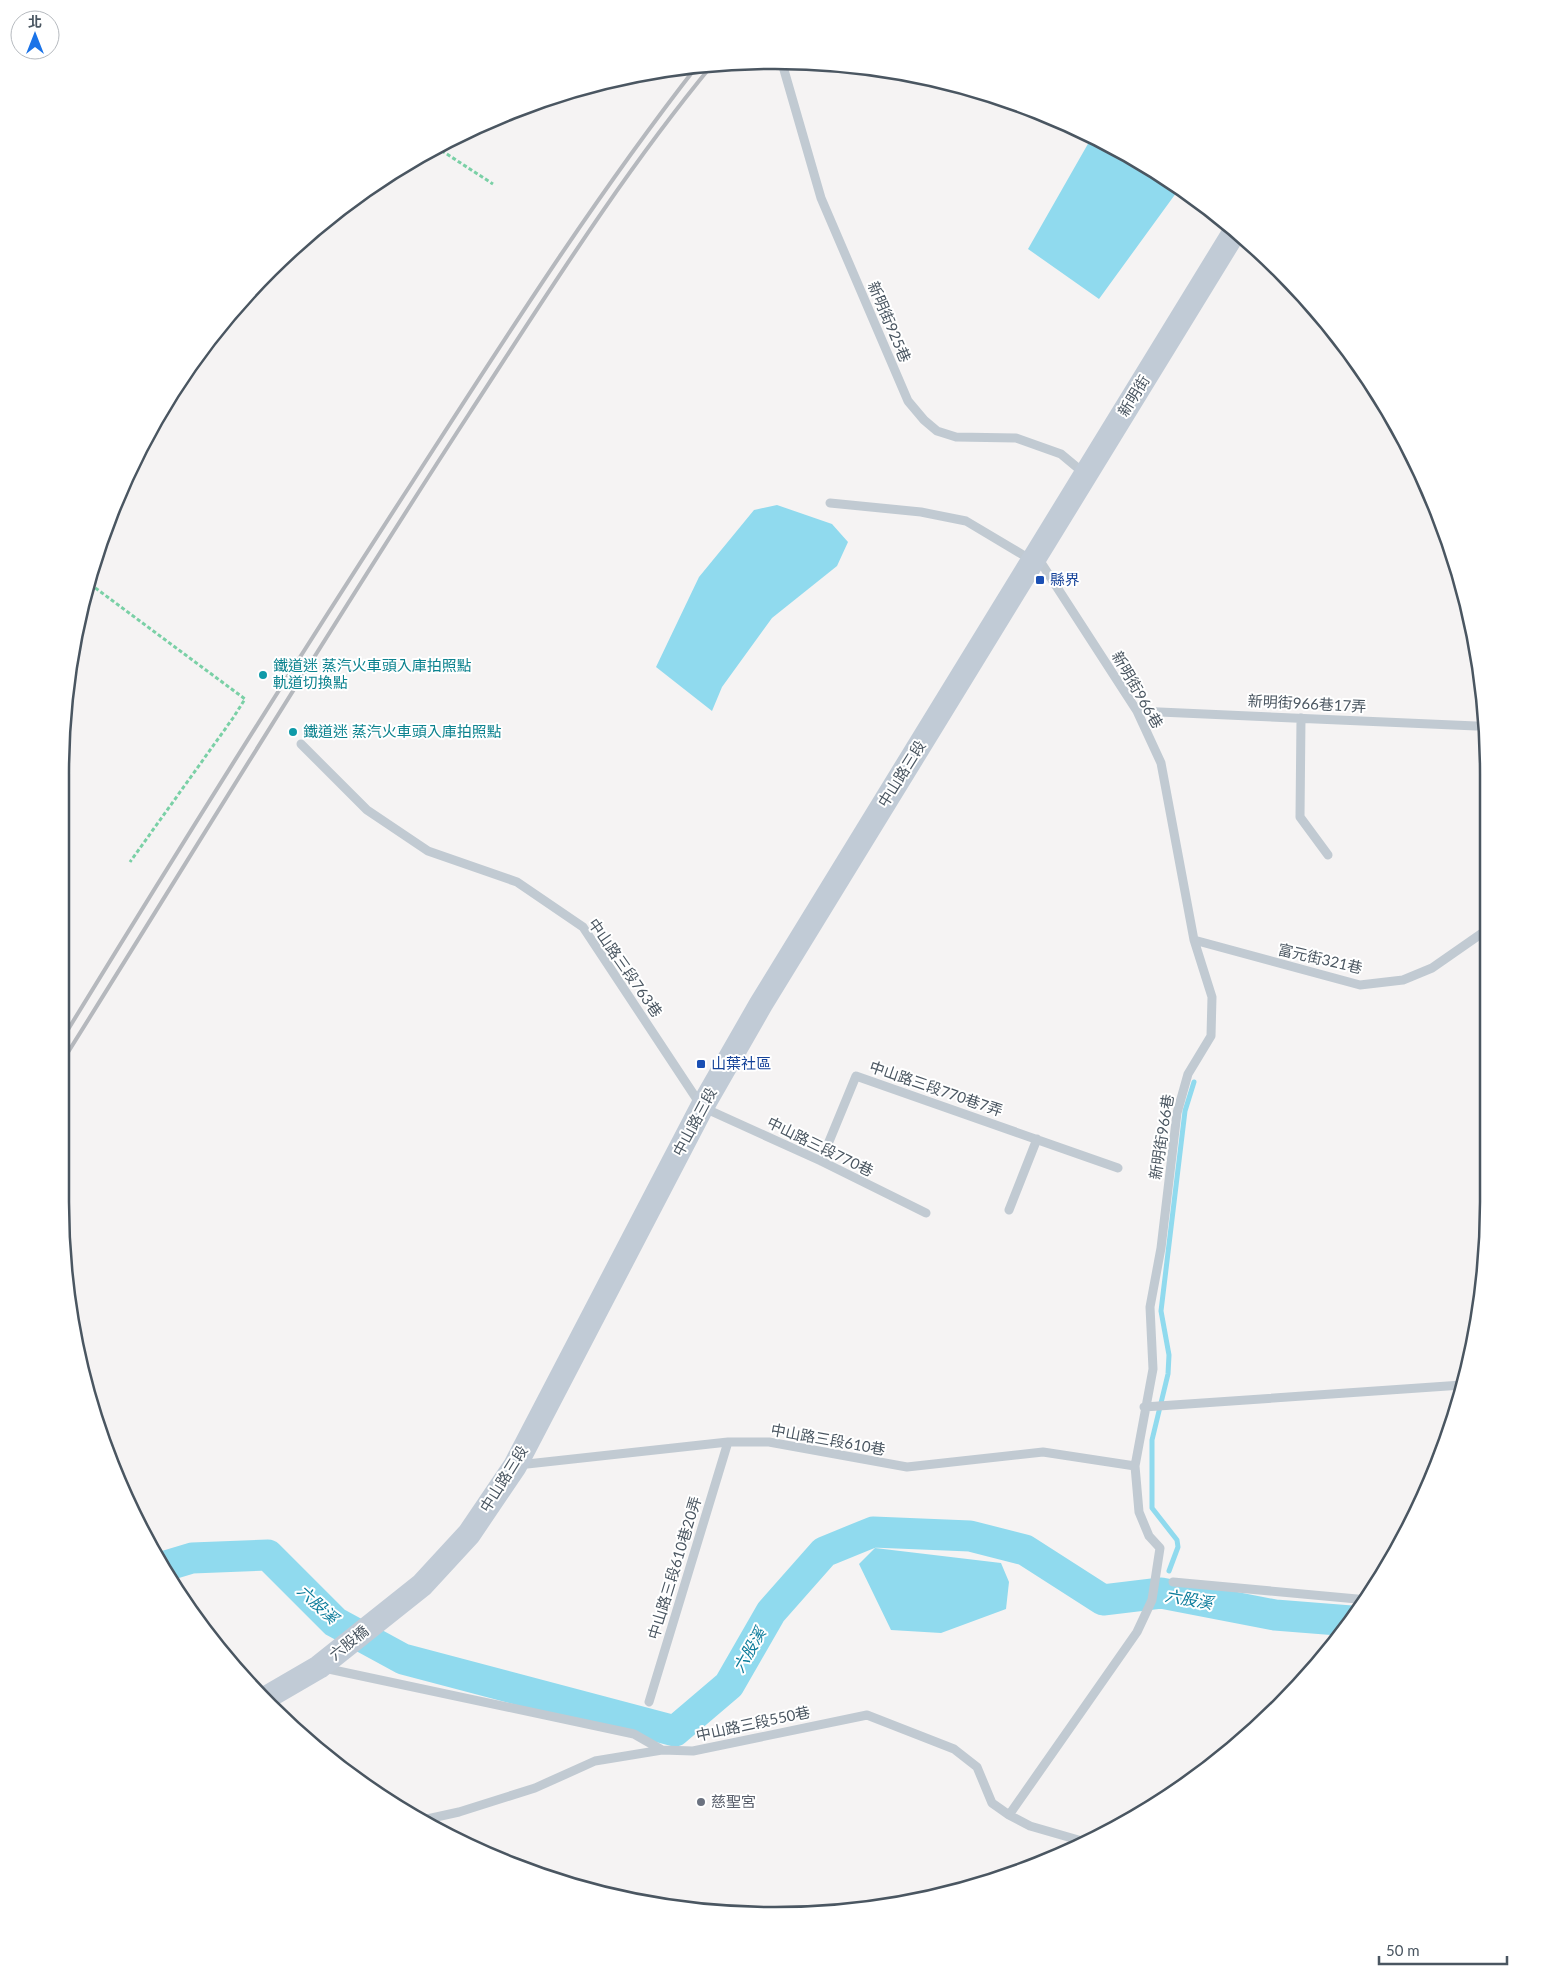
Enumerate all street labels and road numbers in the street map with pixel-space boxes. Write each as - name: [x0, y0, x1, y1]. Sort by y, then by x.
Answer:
- street label: 新明街925巷: [865, 278, 915, 365]
- street label: 新明街: [1114, 372, 1153, 419]
- street label: 新明街966巷: [1109, 648, 1167, 731]
- street label: 新明街966巷17弄: [1247, 691, 1367, 715]
- street label: 中山路三段: [874, 737, 929, 810]
- street label: 中山路三段763巷: [585, 915, 666, 1020]
- street label: 富元街321巷: [1276, 940, 1364, 976]
- street label: 中山路三段770巷7弄: [867, 1057, 1005, 1119]
- street label: 中山路三段: [669, 1084, 720, 1159]
- street label: 新明街966巷: [1145, 1093, 1177, 1181]
- street label: 中山路三段770巷: [764, 1113, 877, 1180]
- street label: 中山路三段610巷: [769, 1420, 887, 1458]
- street label: 中山路三段: [476, 1442, 531, 1515]
- street label: 中山路三段610巷20弄: [644, 1494, 704, 1641]
- street label: 六股橋: [325, 1621, 372, 1663]
- street label: 中山路三段550巷: [694, 1702, 811, 1744]

